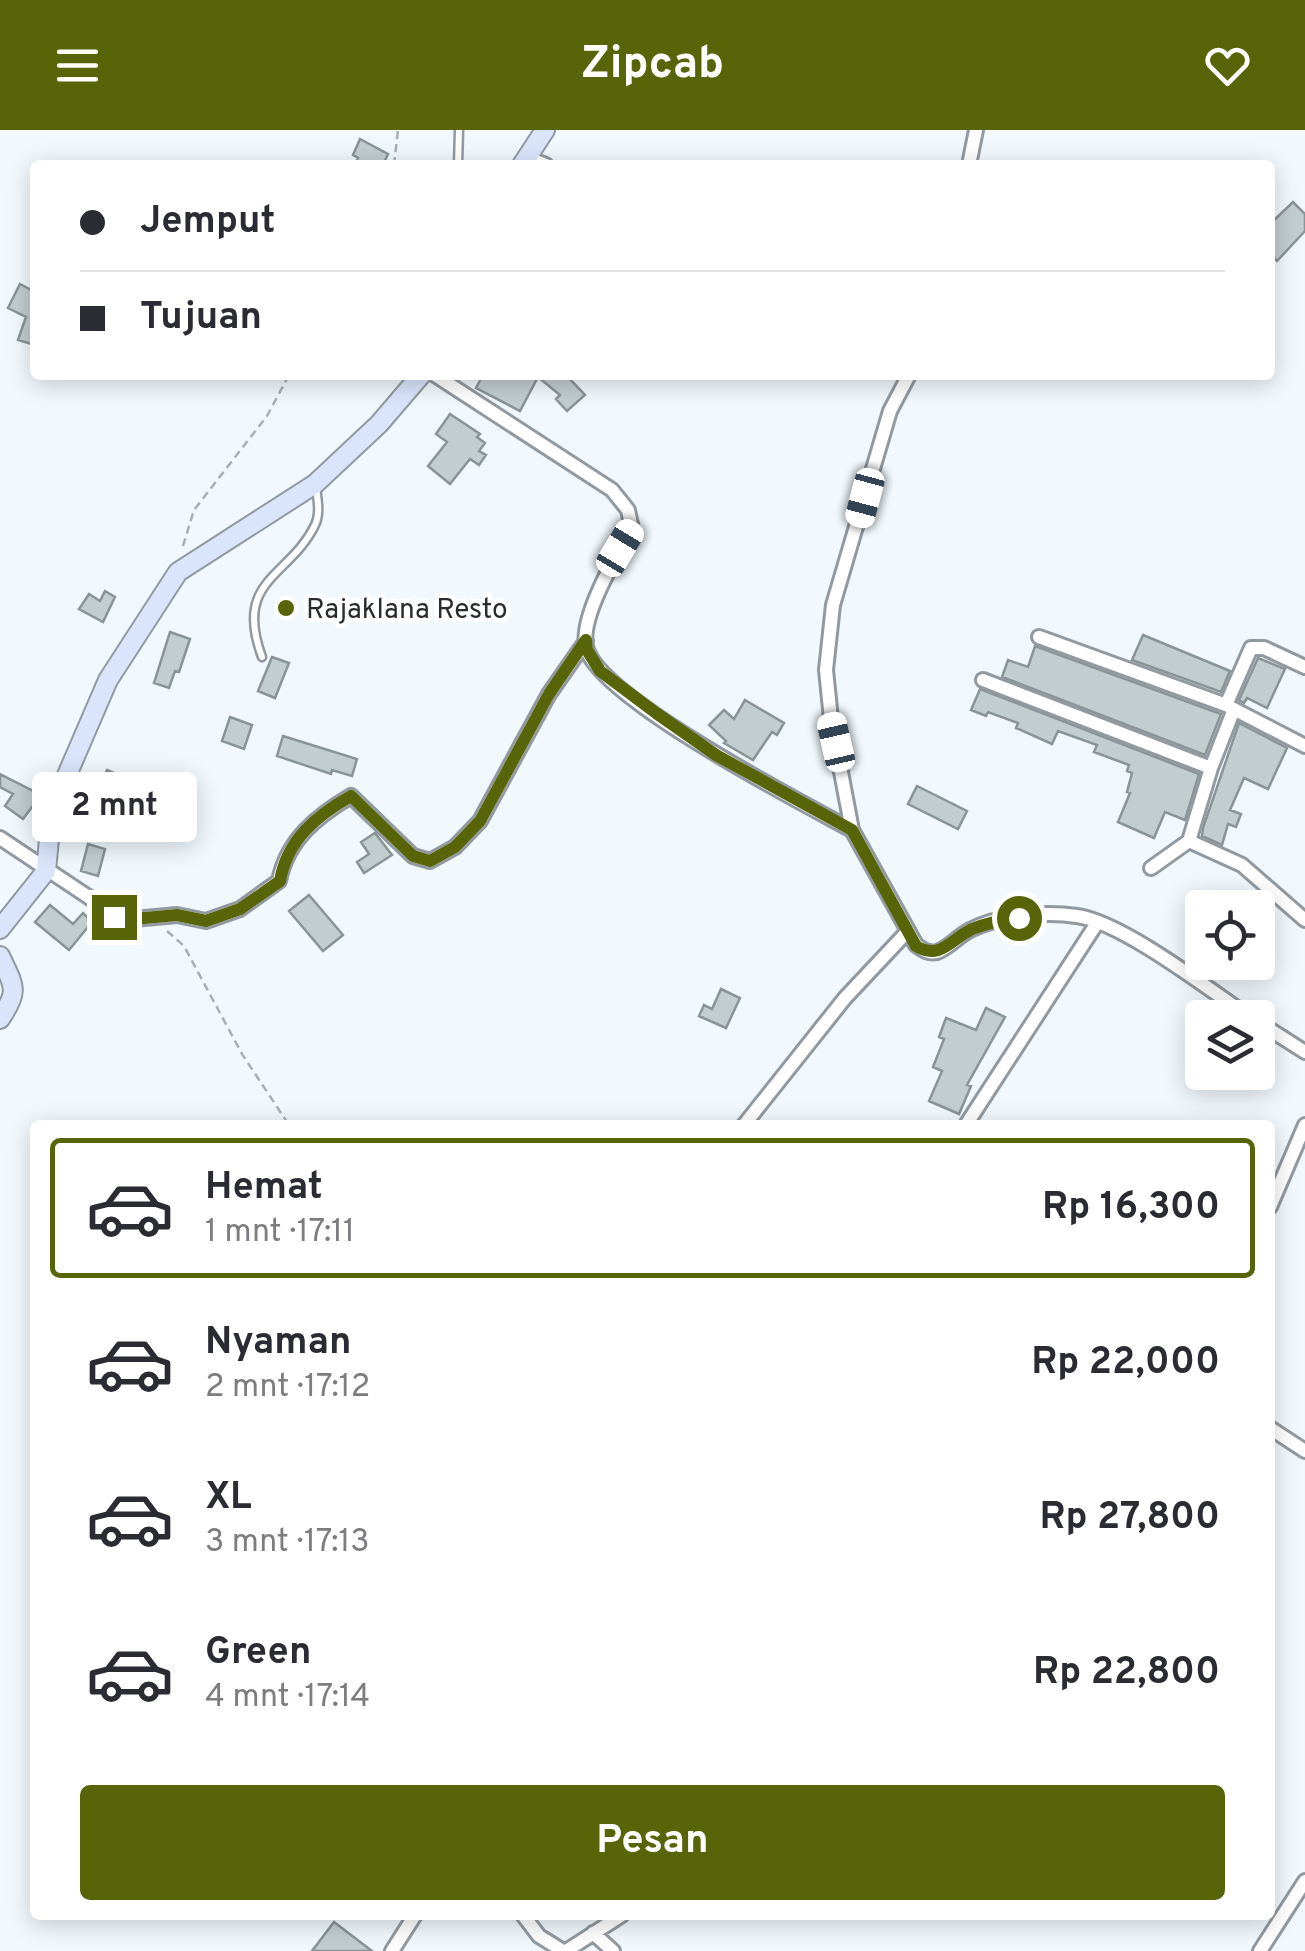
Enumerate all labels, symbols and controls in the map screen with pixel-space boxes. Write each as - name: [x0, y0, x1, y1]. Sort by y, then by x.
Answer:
- text: Zipcab: [581, 37, 724, 94]
- icon: menu: [50, 38, 105, 93]
- icon: heart: [1200, 38, 1255, 93]
- text: Jemput: [140, 198, 275, 247]
- text: Tujuan: [140, 294, 262, 343]
- car: [843, 465, 887, 531]
- car: [592, 515, 648, 581]
- place label: Rajaklana Resto: [306, 593, 508, 629]
- marker: Rajaklana Resto: [275, 597, 297, 619]
- car: [815, 709, 857, 775]
- callout: 2 mnt: [32, 772, 196, 842]
- text: 2 mnt: [71, 787, 158, 827]
- map controls: [1185, 890, 1275, 1090]
- button: locate: [1185, 890, 1275, 980]
- route end: [92, 895, 137, 940]
- route start: [997, 896, 1042, 941]
- button: layers: [1185, 1000, 1275, 1090]
- icon: car: [85, 1163, 175, 1253]
- text: Hemat: [205, 1164, 323, 1213]
- text: Rp 16,300: [1042, 1184, 1220, 1233]
- text: 1 mnt · 17:11: [205, 1213, 355, 1253]
- icon: car: [85, 1318, 175, 1408]
- text: Nyaman: [205, 1319, 352, 1368]
- text: Rp 22,000: [1031, 1339, 1220, 1388]
- text: 2 mnt · 17:12: [205, 1368, 370, 1408]
- icon: car: [85, 1473, 175, 1563]
- text: XL: [205, 1474, 252, 1523]
- text: Rp 27,800: [1039, 1494, 1220, 1543]
- text: 3 mnt · 17:13: [205, 1523, 370, 1563]
- icon: car: [85, 1628, 175, 1718]
- text: Green: [205, 1629, 311, 1678]
- text: Rp 22,800: [1033, 1649, 1220, 1698]
- text: 4 mnt · 17:14: [205, 1678, 370, 1718]
- button: Pesan: [80, 1785, 1225, 1900]

